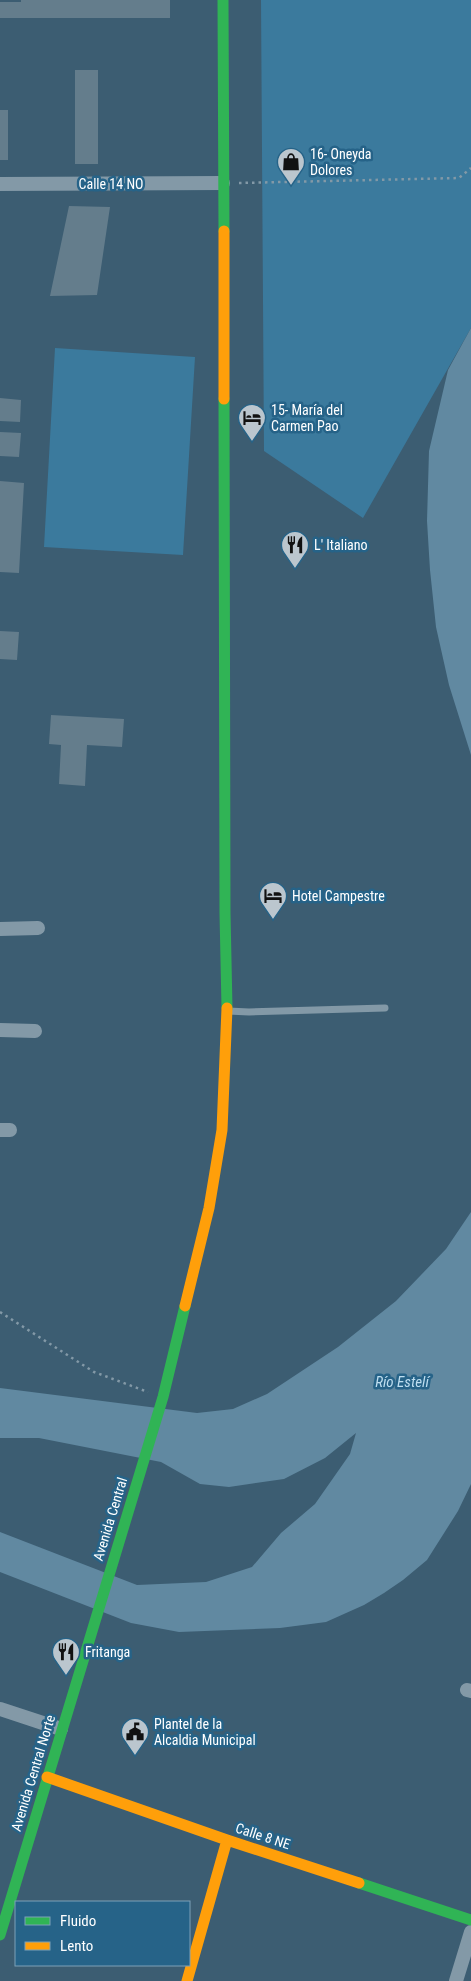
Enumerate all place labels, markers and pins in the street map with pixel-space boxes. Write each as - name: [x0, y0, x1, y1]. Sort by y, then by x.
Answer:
- place label: 16- Oneyda Dolores: [310, 146, 372, 178]
- shop icon: 16- Oneyda Dolores: [276, 147, 306, 186]
- place label: 15- María del Carmen Pao: [271, 402, 343, 434]
- hotel icon: 15- María del Carmen Pao: [237, 403, 267, 442]
- restaurant icon: L' Italiano: [280, 530, 310, 569]
- place label: L' Italiano: [314, 537, 368, 553]
- hotel icon: Hotel Campestre: [258, 881, 288, 920]
- place label: Hotel Campestre: [292, 888, 385, 904]
- restaurant icon: Fritanga: [51, 1637, 81, 1676]
- place label: Fritanga: [85, 1644, 130, 1660]
- place label: Plantel de la Alcaldia Municipal: [154, 1716, 256, 1748]
- public building icon: Plantel de la Alcaldia Municipal: [120, 1717, 150, 1756]

